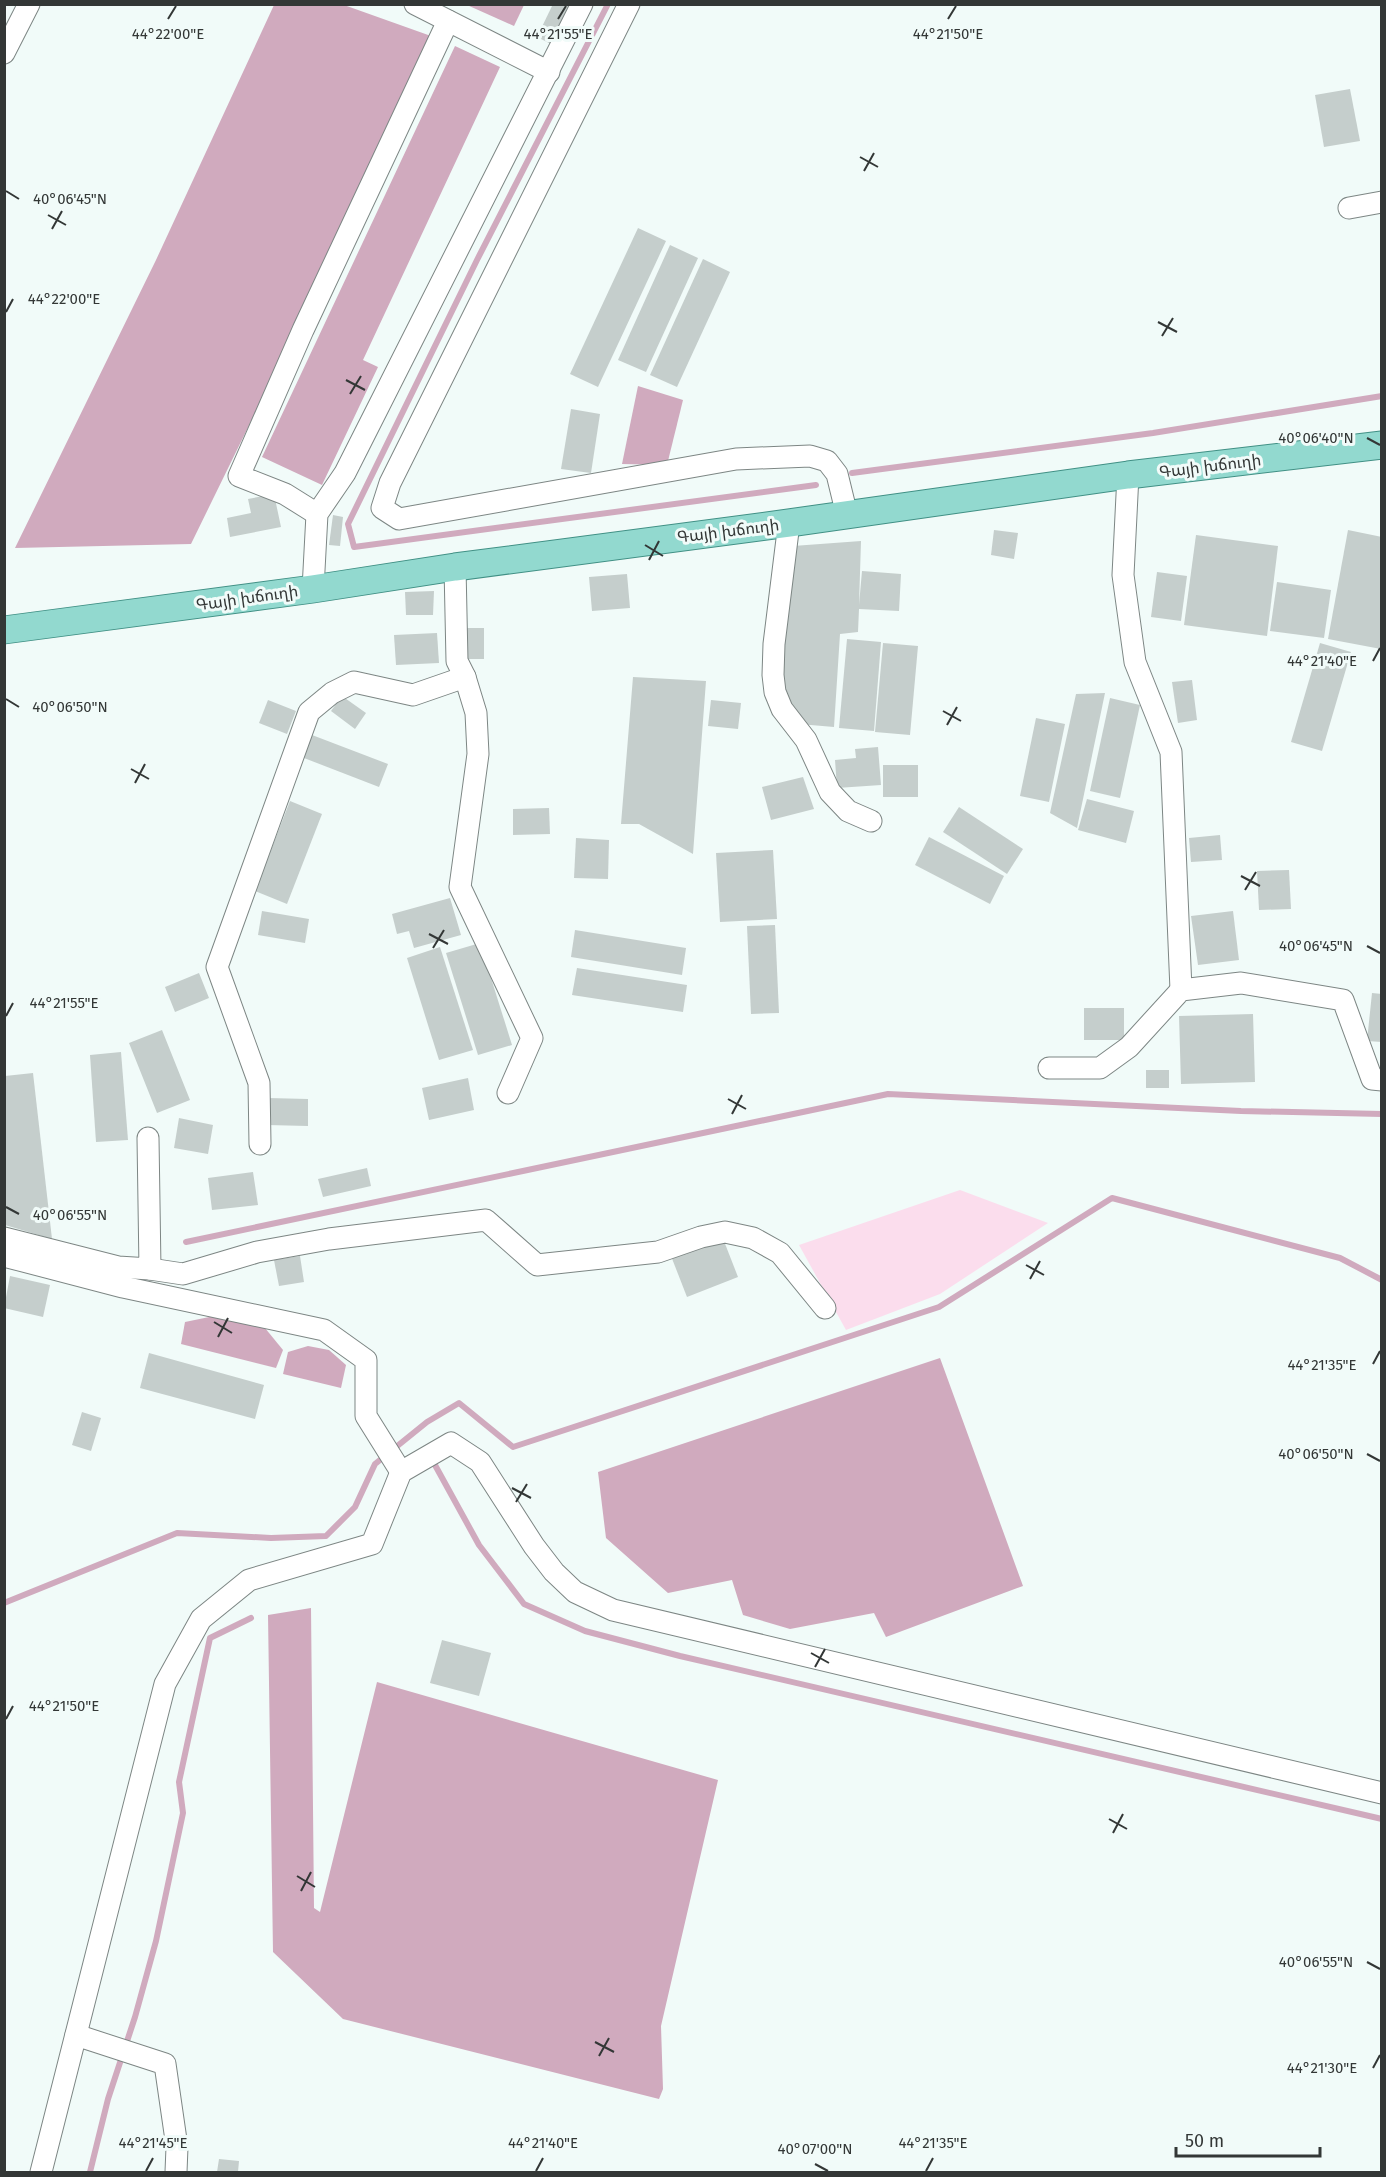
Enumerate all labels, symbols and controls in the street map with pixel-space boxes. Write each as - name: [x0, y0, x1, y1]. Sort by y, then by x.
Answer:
- text: 44°22'00"E: [132, 25, 204, 43]
- text: 44°21'55"E: [523, 25, 593, 43]
- text: 44°21'50"E: [913, 25, 983, 43]
- text: 40°06'45"N: [33, 190, 107, 208]
- text: 44°22'00"E: [28, 290, 100, 308]
- text: 40°06'40"N: [1278, 429, 1354, 447]
- street label: Գայի խճուղի: [1158, 450, 1262, 482]
- street label: Գայի խճուղի: [676, 515, 780, 547]
- street label: Գայի խճուղի: [195, 581, 299, 615]
- text: 44°21'40"E: [1287, 652, 1357, 670]
- text: 40°06'50"N: [32, 698, 108, 716]
- text: 40°06'45"N: [1279, 937, 1353, 955]
- text: 44°21'55"E: [29, 994, 99, 1012]
- text: 40°06'55"N: [33, 1206, 107, 1224]
- text: 44°21'35"E: [1287, 1356, 1357, 1374]
- text: 40°06'50"N: [1278, 1445, 1354, 1463]
- text: 44°21'50"E: [29, 1697, 99, 1715]
- text: 40°06'55"N: [1279, 1953, 1353, 1971]
- text: 44°21'30"E: [1287, 2059, 1357, 2077]
- scale bar: [1176, 2120, 1320, 2158]
- text: 50 m: [1185, 2130, 1224, 2152]
- text: 44°21'45"E: [119, 2134, 187, 2152]
- text: 44°21'40"E: [508, 2134, 578, 2152]
- text: 44°21'35"E: [898, 2134, 968, 2152]
- text: 40°07'00"N: [777, 2140, 853, 2158]

